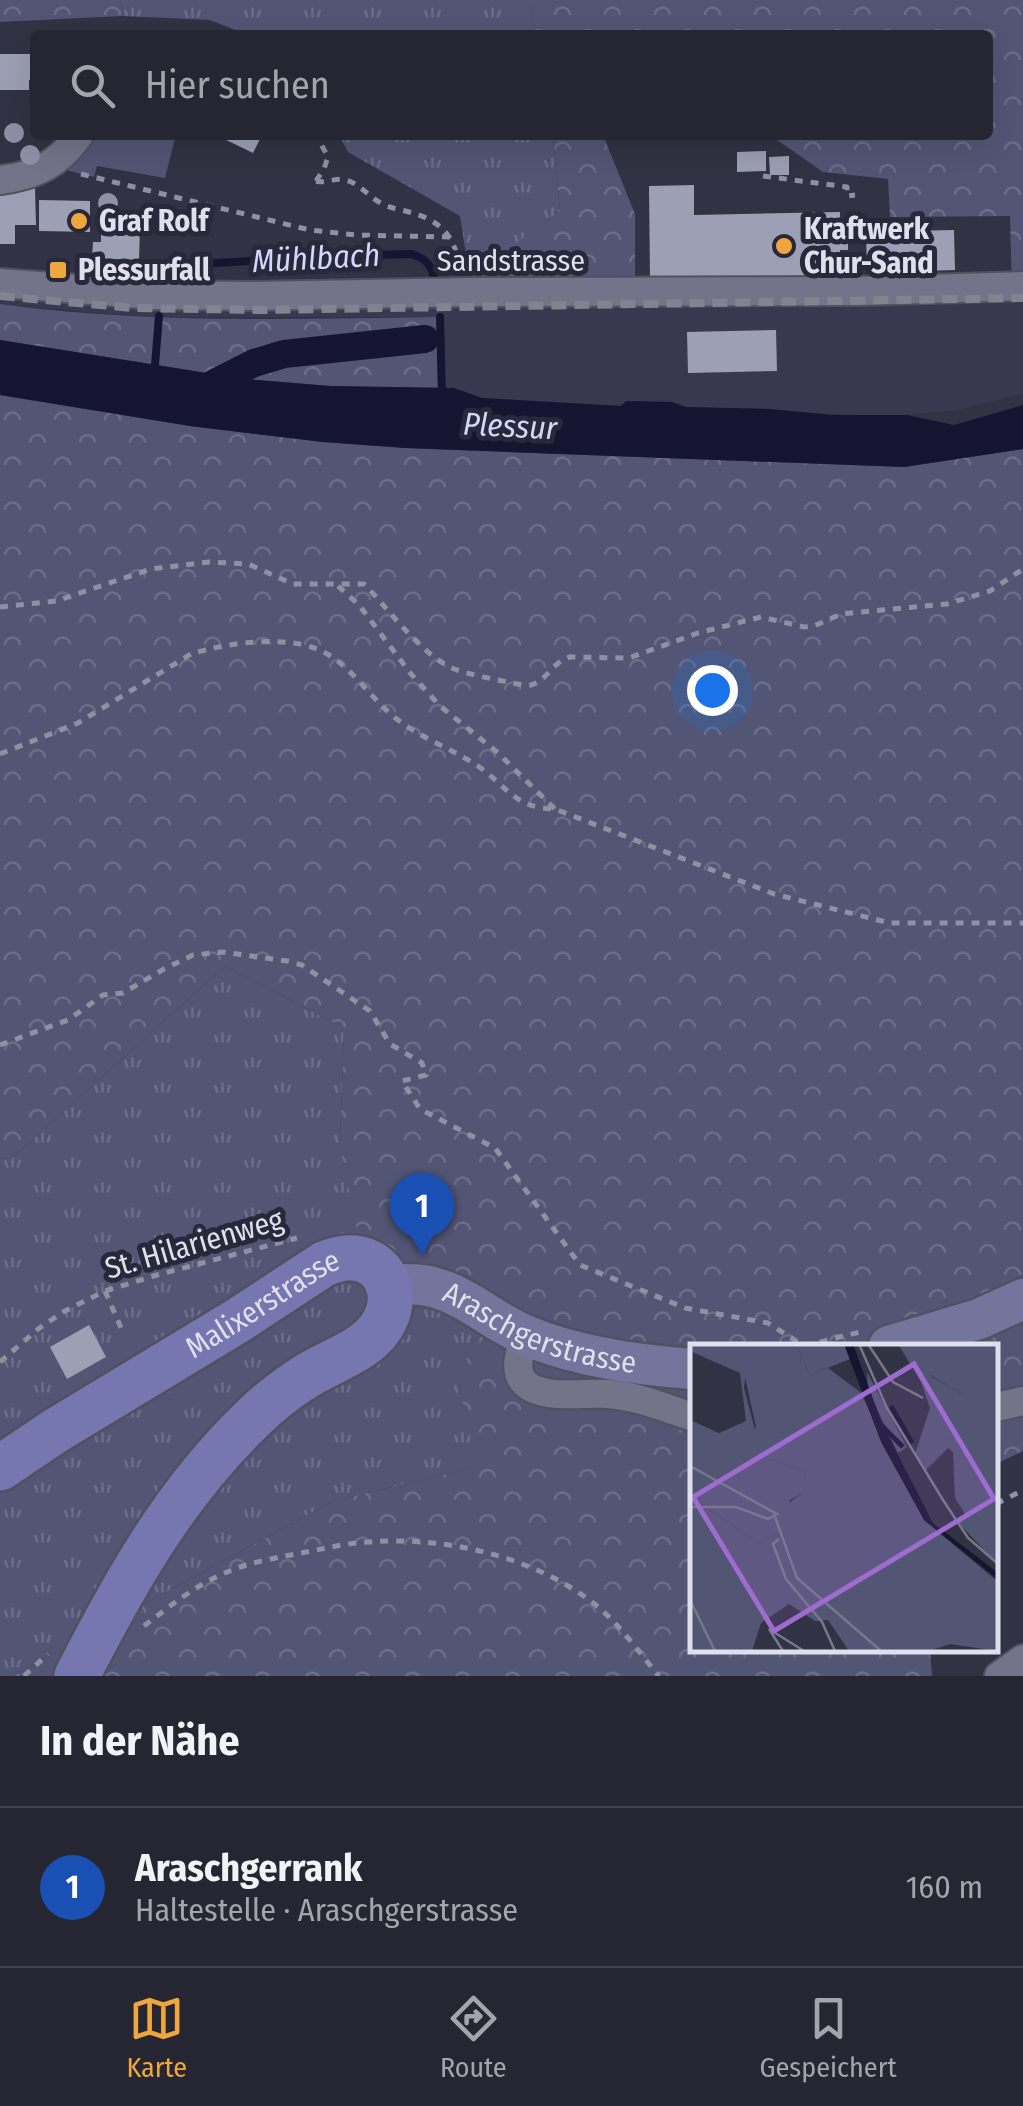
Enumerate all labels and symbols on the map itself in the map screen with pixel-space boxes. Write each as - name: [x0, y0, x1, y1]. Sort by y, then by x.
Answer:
- place label: Graf Rolf: [99, 203, 210, 239]
- marker: Graf Rolf: [68, 210, 90, 232]
- place label: Kraftwerk Chur-Sand: [804, 211, 934, 281]
- marker: Kraftwerk Chur-Sand: [773, 235, 795, 257]
- water label: Mühlbach: [251, 236, 381, 280]
- street label: Sandstrasse: [437, 243, 585, 279]
- place label: Plessurfall: [78, 252, 211, 288]
- marker: Plessurfall: [47, 259, 69, 281]
- water label: Plessur: [462, 405, 559, 447]
- your location: [687, 665, 738, 716]
- pin: 1: [390, 1172, 454, 1255]
- street label: St. Hilarienweg: [101, 1201, 288, 1287]
- street label: Malixerstrasse: [179, 1242, 344, 1366]
- street label: Araschgerstrasse: [438, 1274, 639, 1381]
- inset map: [690, 1344, 998, 1651]

